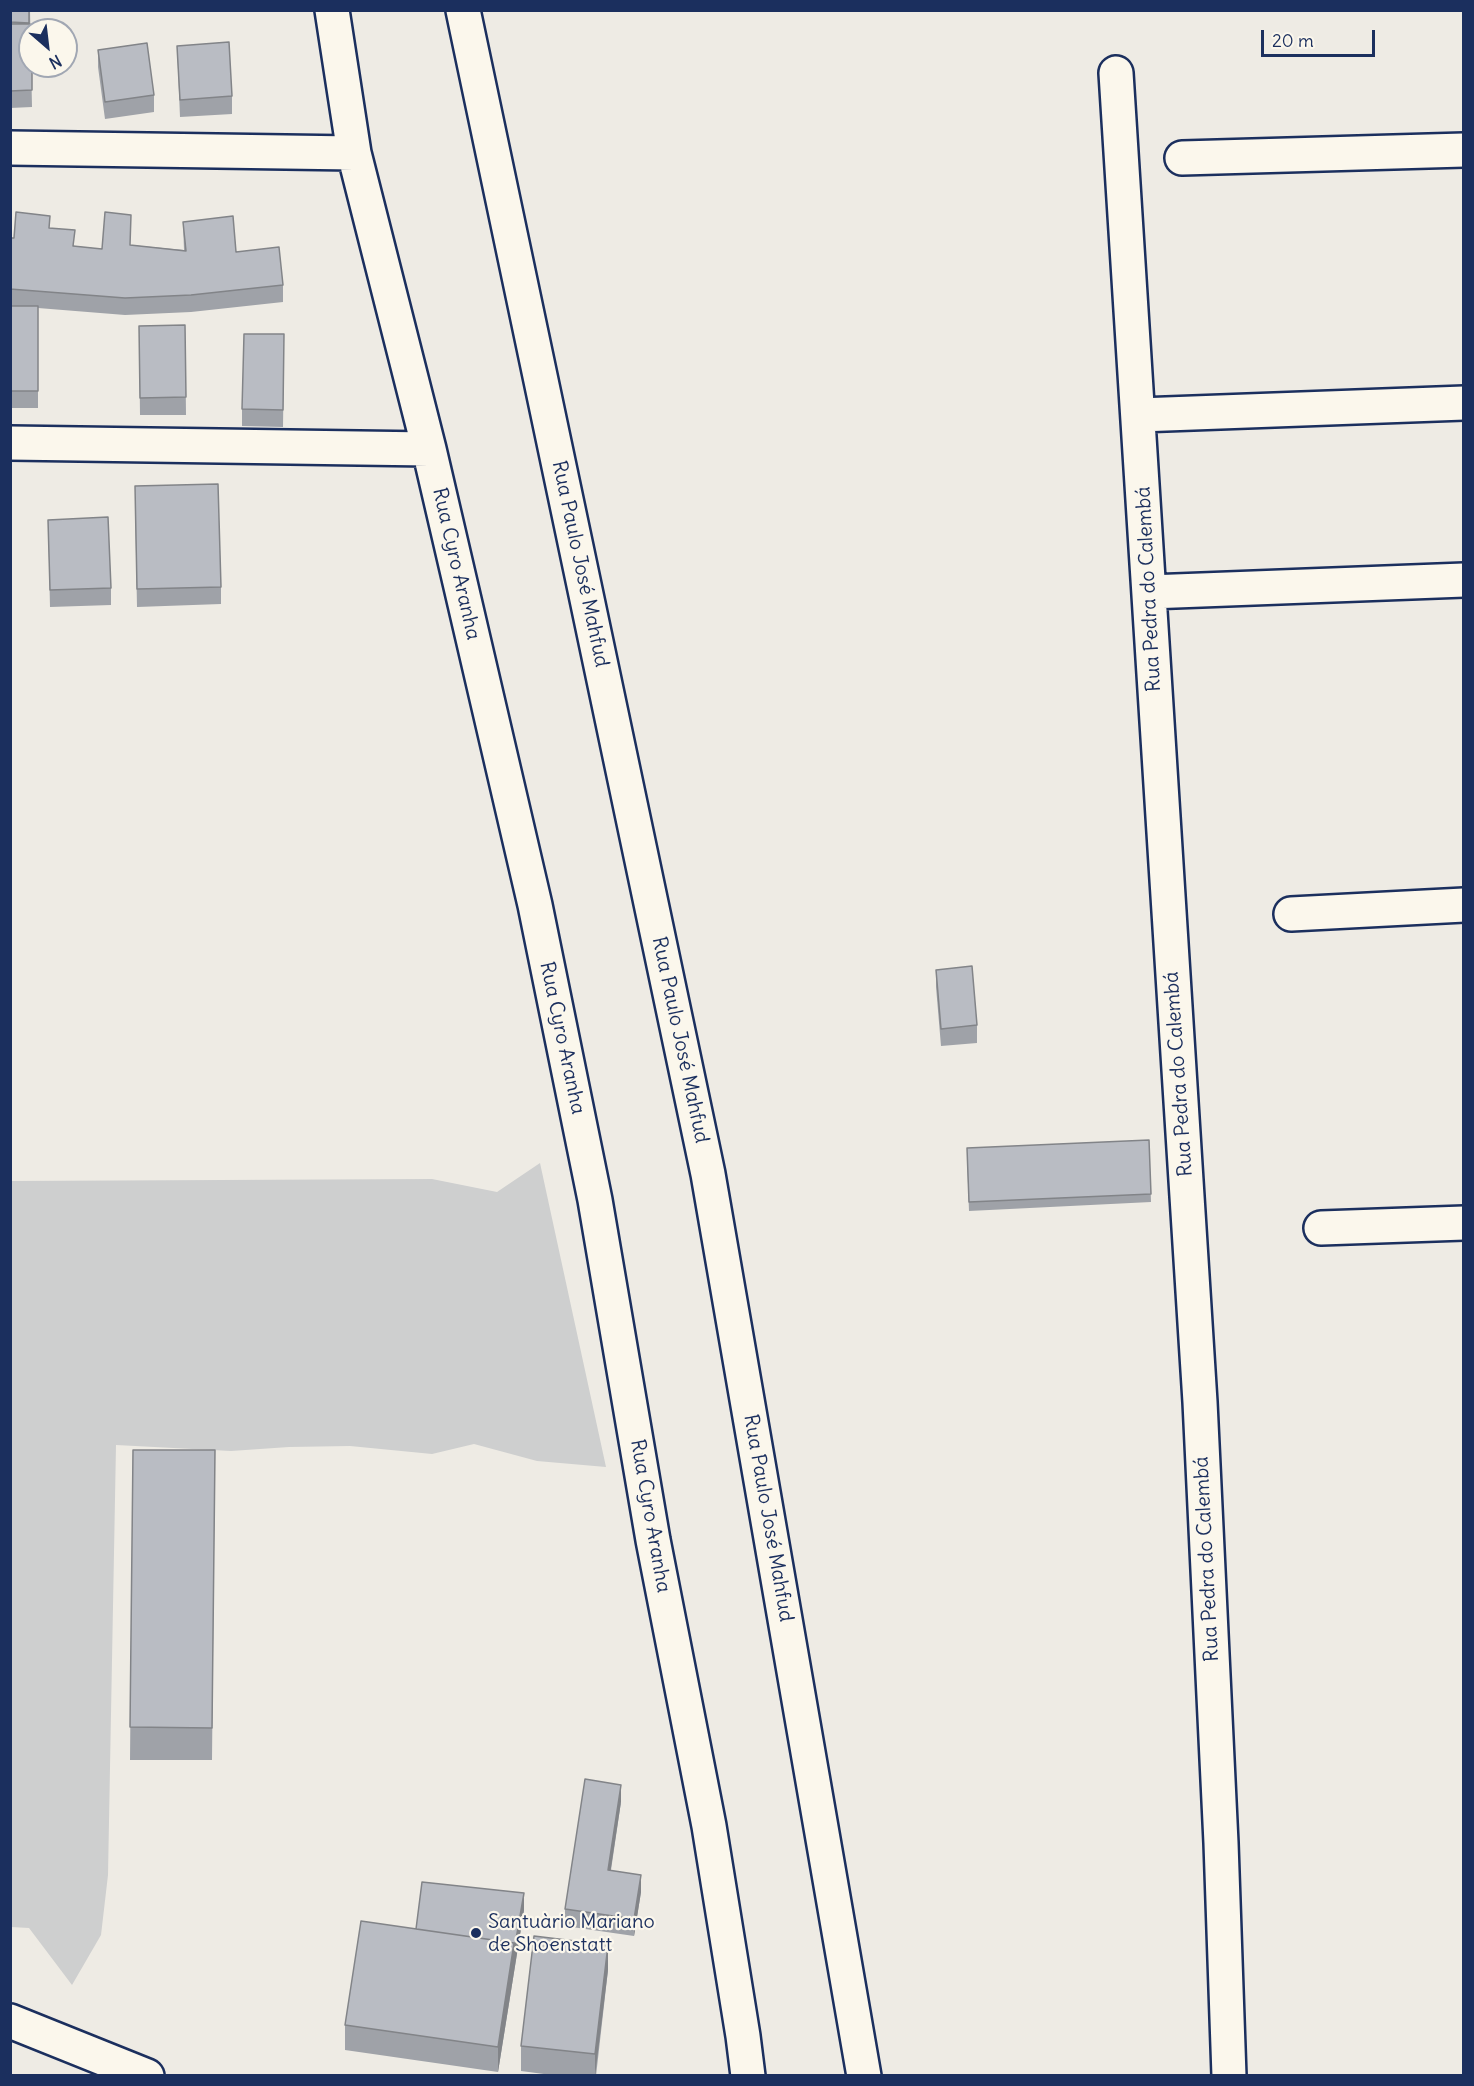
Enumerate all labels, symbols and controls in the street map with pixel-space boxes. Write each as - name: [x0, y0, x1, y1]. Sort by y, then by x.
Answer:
- north arrow: [18, 18, 78, 78]
- scale bar: [1264, 18, 1378, 56]
- text: 20 m: [1272, 29, 1314, 52]
- text: N: [46, 51, 65, 74]
- street label: Rua Paulo José Mahfud: [546, 459, 614, 669]
- street label: Rua Cyro Aranha: [427, 486, 485, 642]
- street label: Rua Pedra do Calembá: [1132, 486, 1166, 692]
- street label: Rua Paulo José Mahfud: [646, 935, 714, 1145]
- street label: Rua Cyro Aranha: [534, 960, 590, 1116]
- street label: Rua Pedra do Calembá: [1160, 971, 1198, 1177]
- street label: Rua Paulo José Mahfud: [738, 1412, 798, 1624]
- street label: Rua Cyro Aranha: [625, 1437, 675, 1595]
- street label: Rua Pedra do Calembá: [1190, 1456, 1224, 1662]
- place label: Santuàrio Mariano de Shoenstatt: [488, 1910, 655, 1957]
- marker: Santuàrio Mariano de Shoenstatt: [469, 1926, 483, 1940]

